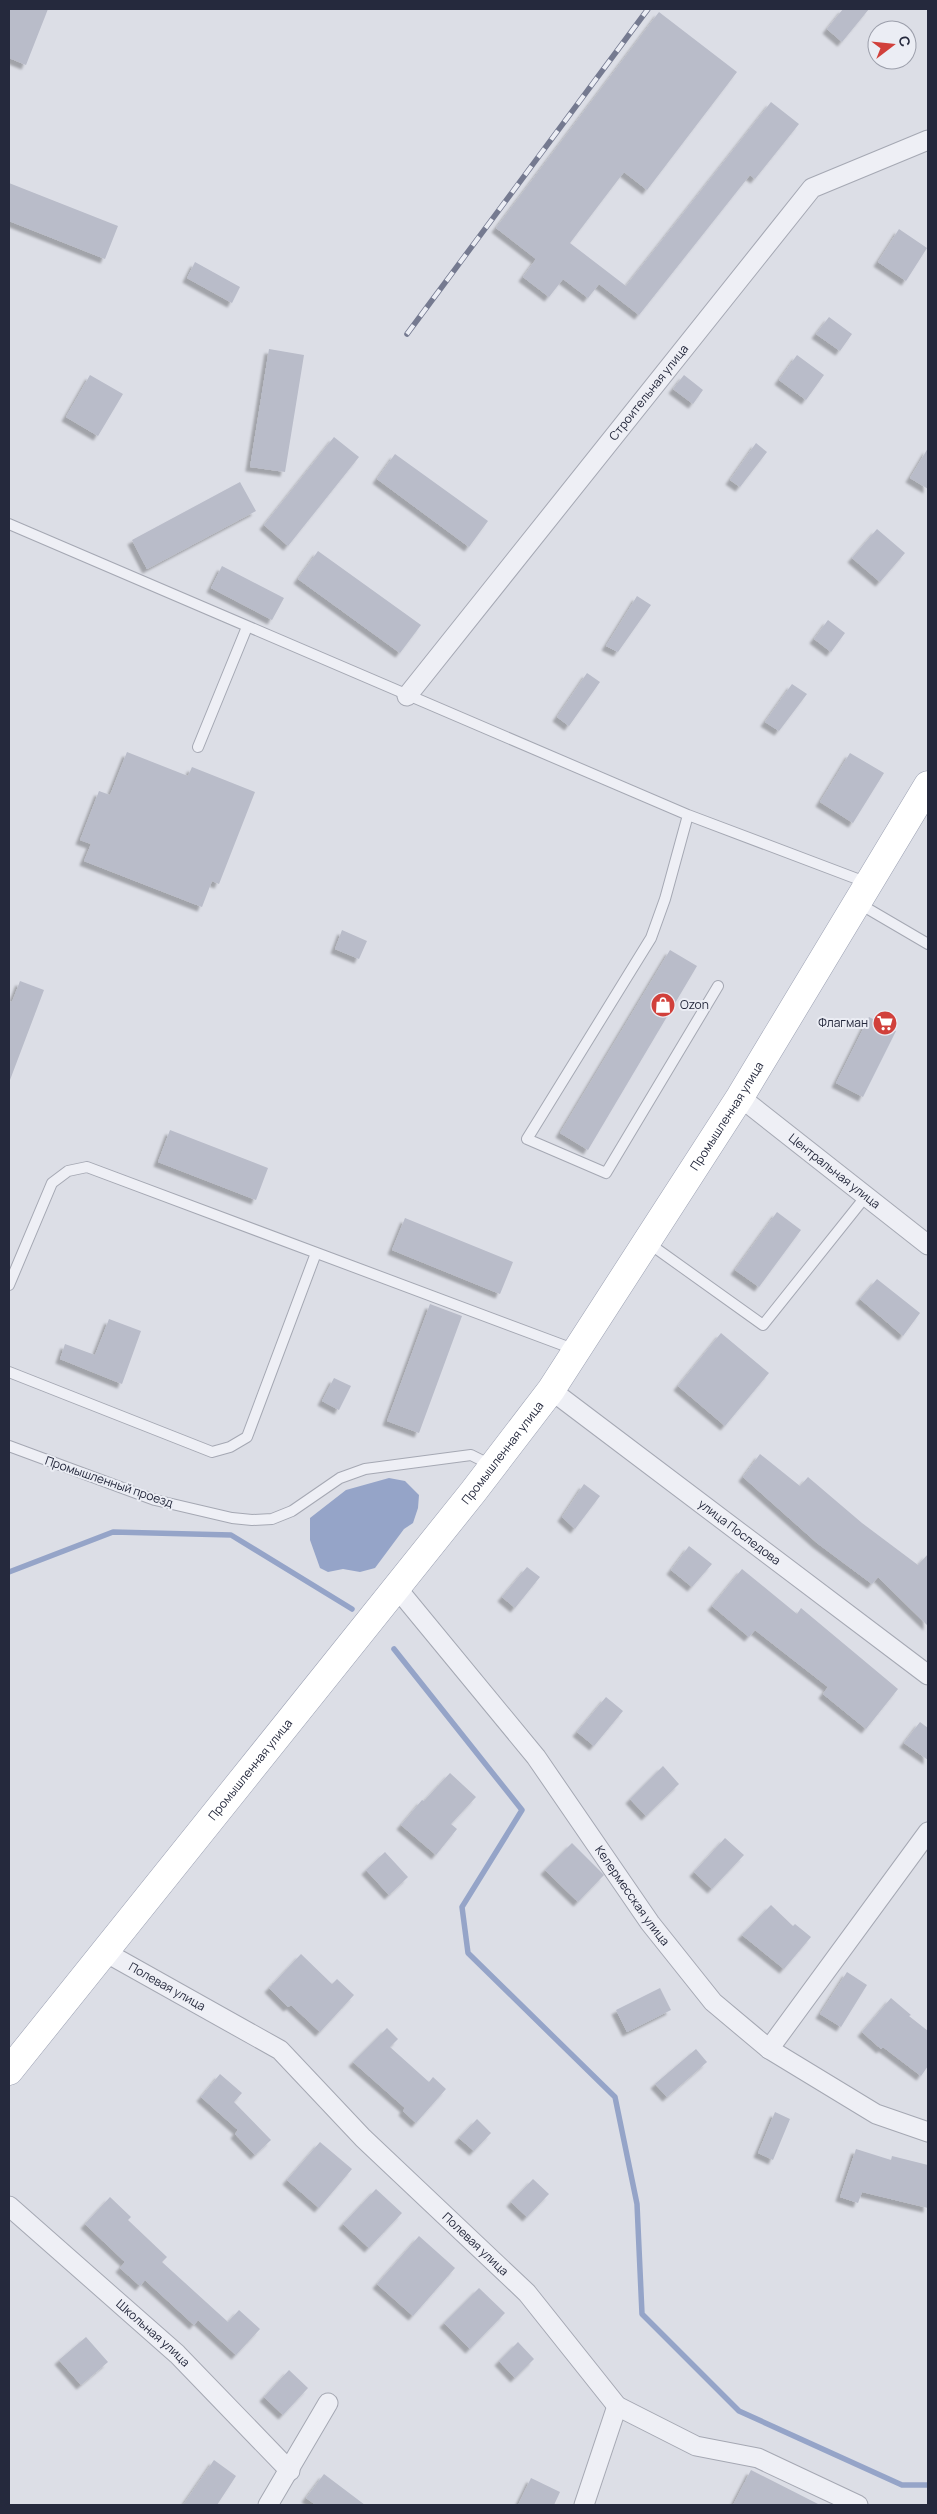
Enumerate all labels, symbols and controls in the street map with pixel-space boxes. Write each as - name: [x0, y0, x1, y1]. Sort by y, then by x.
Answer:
- north arrow: [867, 20, 917, 70]
- text: С: [894, 34, 916, 49]
- street label: Строительная улица: [605, 341, 692, 444]
- shop icon: Ozon: [650, 992, 676, 1018]
- place label: Ozon: [680, 996, 709, 1013]
- supermarket icon: Флагман: [872, 1010, 898, 1036]
- place label: Флагман: [818, 1014, 868, 1031]
- street label: Промышленная улица: [686, 1058, 767, 1174]
- street label: Центральная улица: [785, 1129, 884, 1212]
- street label: Промышленная улица: [457, 1398, 547, 1508]
- street label: Промышленный проезд: [43, 1452, 175, 1511]
- street label: улица Последова: [695, 1495, 784, 1569]
- street label: Промышленная улица: [204, 1715, 296, 1824]
- street label: Келермесская улица: [591, 1842, 674, 1949]
- street label: Полевая улица: [126, 1958, 209, 2015]
- street label: Полевая улица: [439, 2208, 512, 2279]
- street label: Школьная улица: [113, 2295, 194, 2370]

